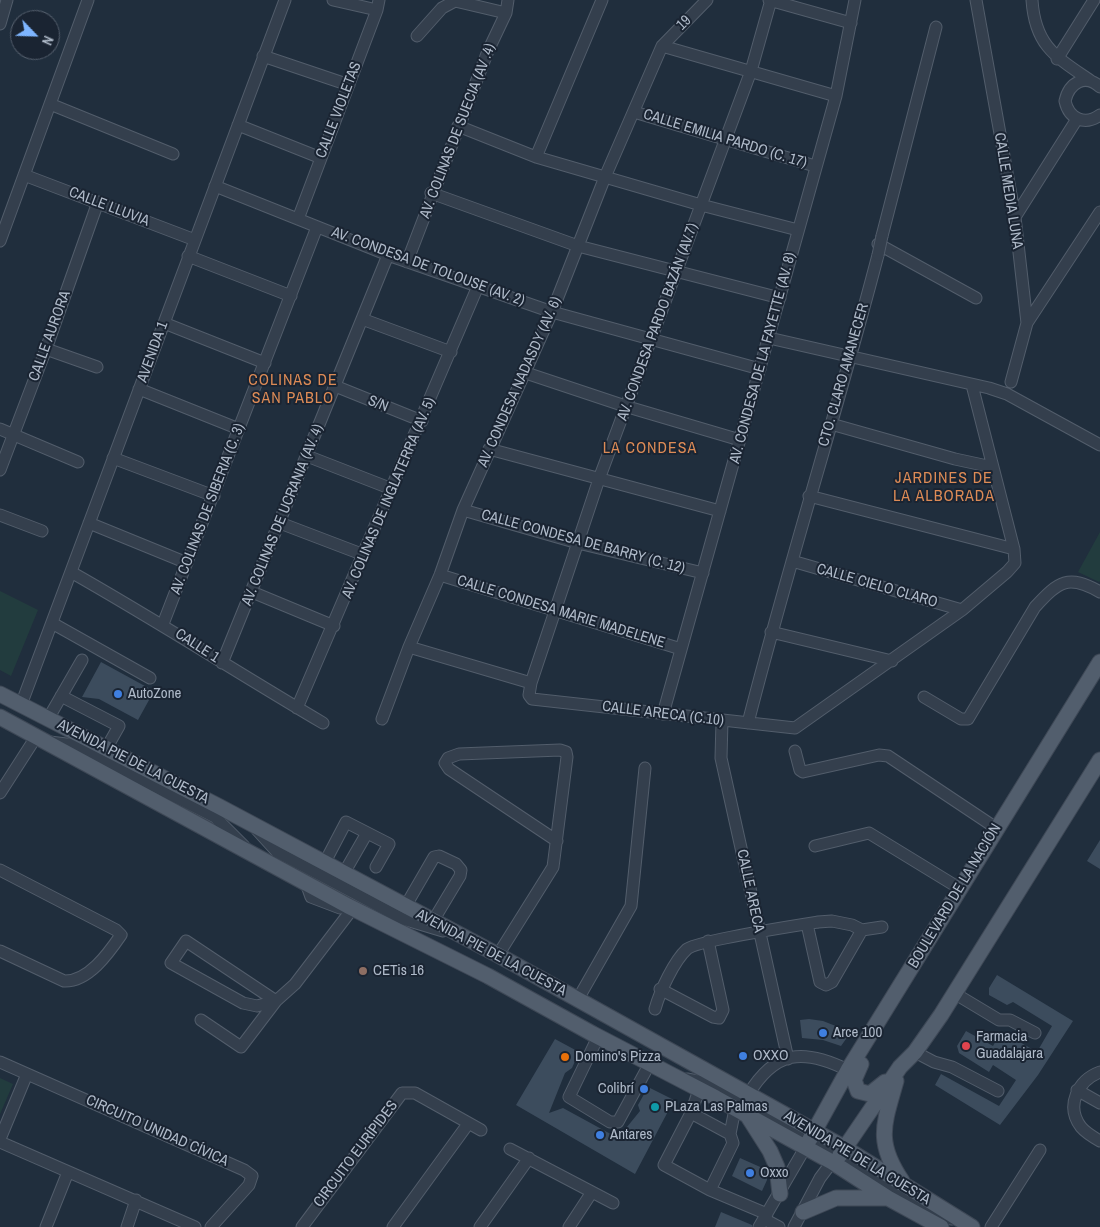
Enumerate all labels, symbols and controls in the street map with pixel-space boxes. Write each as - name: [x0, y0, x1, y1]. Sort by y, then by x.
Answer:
- north arrow: [10, 10, 60, 60]
- street label: 19: [673, 12, 695, 34]
- text: N: [38, 33, 58, 48]
- street label: AV. COLINAS DE SUECIA (AV .4): [416, 41, 500, 221]
- street label: CALLE VIOLETAS: [312, 59, 366, 161]
- street label: CALLE EMILIA PARDO (C. 17): [641, 106, 809, 172]
- street label: CALLE MEDIA LUNA: [990, 132, 1026, 250]
- street label: CALLE LLUVIA: [66, 183, 152, 231]
- street label: AV. CONDESA PARDO BAZÁN (AV.7): [614, 221, 702, 423]
- street label: AV. CONDESA DE TOLOUSE (AV. 2): [329, 224, 527, 310]
- street label: AV. CONDESA DE LA FAYETTE (AV. 8): [726, 250, 800, 466]
- street label: CALLE AURORA: [25, 288, 75, 384]
- street label: AV. CONDESA NADASDY (AV. 6): [474, 294, 566, 470]
- street label: CTO. CLARO AMANECER: [815, 301, 873, 449]
- street label: AVENIDA 1: [134, 319, 172, 385]
- district label: COLINAS DE SAN PABLO: [247, 371, 339, 409]
- street label: S/N: [365, 392, 391, 416]
- street label: AV. COLINAS DE INGLATERRA (AV. 5): [338, 395, 440, 601]
- street label: AV. COLINAS DE SIBERIA (C. 3): [167, 421, 249, 597]
- street label: AV. COLINAS DE UCRANIA (AV. 4): [238, 422, 328, 608]
- district label: LA CONDESA: [601, 439, 699, 459]
- district label: JARDINES DE LA ALBORADA: [892, 469, 996, 507]
- street label: CALLE CONDESA DE BARRY (C. 12): [479, 506, 687, 578]
- street label: CALLE CIELO CLARO: [814, 560, 940, 612]
- street label: CALLE CONDESA MARIE MADELENE: [455, 572, 667, 652]
- street label: CALLE 1: [171, 625, 223, 667]
- place label: AutoZone: [128, 685, 181, 703]
- marker: AutoZone: [112, 688, 124, 700]
- street label: CALLE ARECA (C.10): [601, 698, 725, 730]
- street label: AVENIDA PIE DE LA CUESTA: [54, 716, 212, 808]
- street label: BOULEVARD DE LA NACIÓN: [905, 821, 1005, 971]
- street label: CALLE ARECA: [732, 848, 768, 934]
- street label: AVENIDA PIE DE LA CUESTA: [413, 906, 569, 1000]
- place label: CETis 16: [373, 962, 424, 980]
- marker: CETis 16: [357, 965, 369, 977]
- place label: Arce 100: [833, 1024, 882, 1042]
- marker: Arce 100: [817, 1027, 829, 1039]
- place label: Farmacia Guadalajara: [976, 1028, 1043, 1063]
- marker: Farmacia Guadalajara: [960, 1040, 972, 1052]
- place label: OXXO: [753, 1047, 789, 1065]
- place label: Domino's Pizza: [575, 1048, 661, 1066]
- marker: OXXO: [737, 1050, 749, 1062]
- marker: Domino's Pizza: [559, 1051, 571, 1063]
- place label: Colibrí: [598, 1080, 634, 1098]
- marker: Colibrí: [638, 1083, 650, 1095]
- street label: CIRCUITO UNIDAD CÍVICA: [83, 1091, 231, 1171]
- street label: CIRCUITO EURÍPIDES: [310, 1097, 402, 1211]
- place label: PLaza Las Palmas: [665, 1098, 768, 1116]
- marker: PLaza Las Palmas: [649, 1101, 661, 1113]
- street label: AVENIDA PIE DE LA CUESTA: [780, 1107, 934, 1209]
- place label: Antares: [610, 1126, 652, 1144]
- marker: Antares: [594, 1129, 606, 1141]
- place label: Oxxo: [760, 1164, 789, 1182]
- marker: Oxxo: [744, 1167, 756, 1179]

